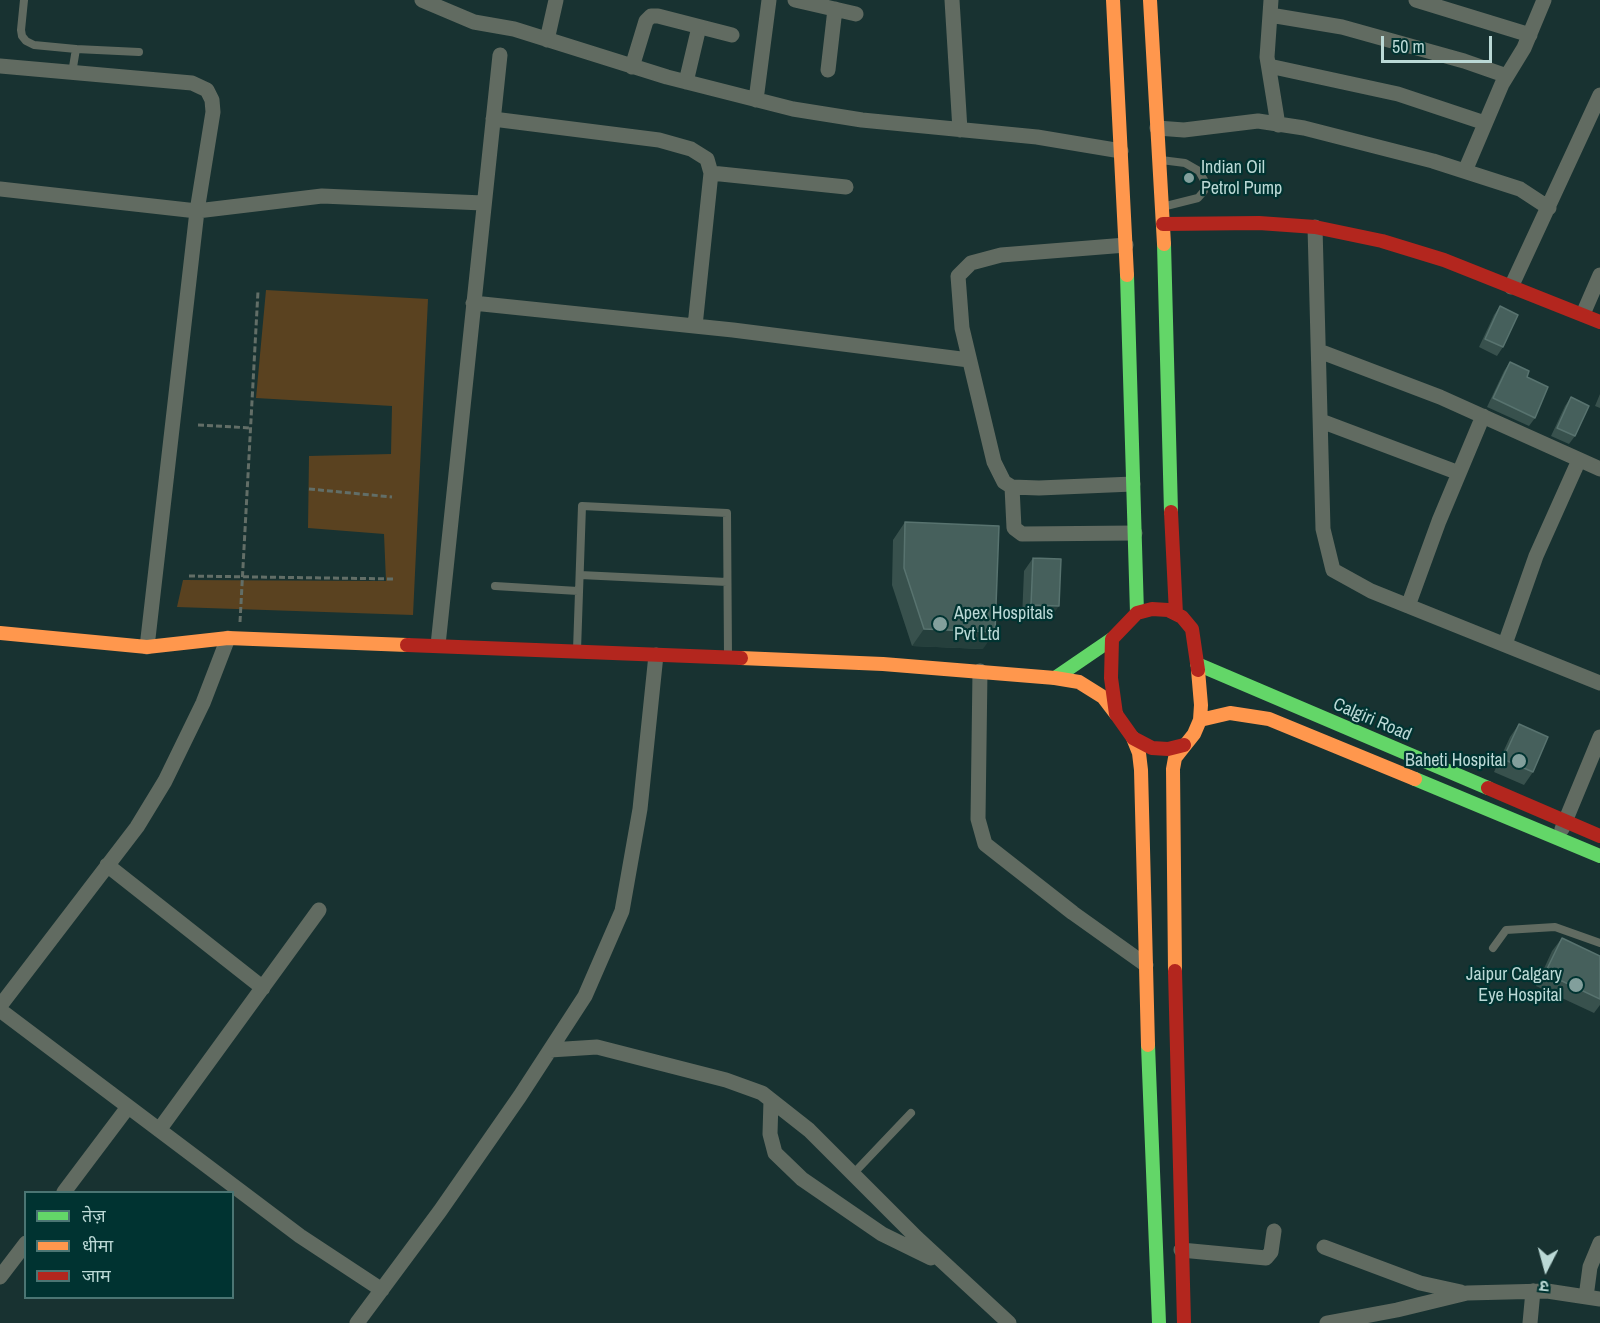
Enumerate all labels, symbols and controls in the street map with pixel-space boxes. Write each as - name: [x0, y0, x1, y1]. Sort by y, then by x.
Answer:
- scale bar: [1384, 24, 1495, 62]
- text: 50 m: [1392, 34, 1425, 59]
- place label: Indian Oil Petrol Pump: [1201, 157, 1282, 200]
- marker: Indian Oil Petrol Pump: [1182, 171, 1196, 185]
- place label: Apex Hospitals Pvt Ltd: [954, 603, 1053, 646]
- marker: Apex Hospitals Pvt Ltd: [931, 615, 949, 633]
- street label: Calgiri Road: [1330, 694, 1414, 746]
- place label: Baheti Hospital: [1405, 750, 1506, 772]
- marker: Baheti Hospital: [1510, 752, 1528, 770]
- place label: Jaipur Calgary Eye Hospital: [1466, 964, 1562, 1006]
- marker: Jaipur Calgary Eye Hospital: [1567, 976, 1585, 994]
- legend: [24, 1191, 234, 1299]
- text: तेज़: [82, 1203, 106, 1228]
- text: धीमा: [82, 1233, 113, 1258]
- north arrow: [1516, 1239, 1576, 1299]
- text: जाम: [82, 1263, 111, 1288]
- text: उ: [1538, 1275, 1550, 1298]

